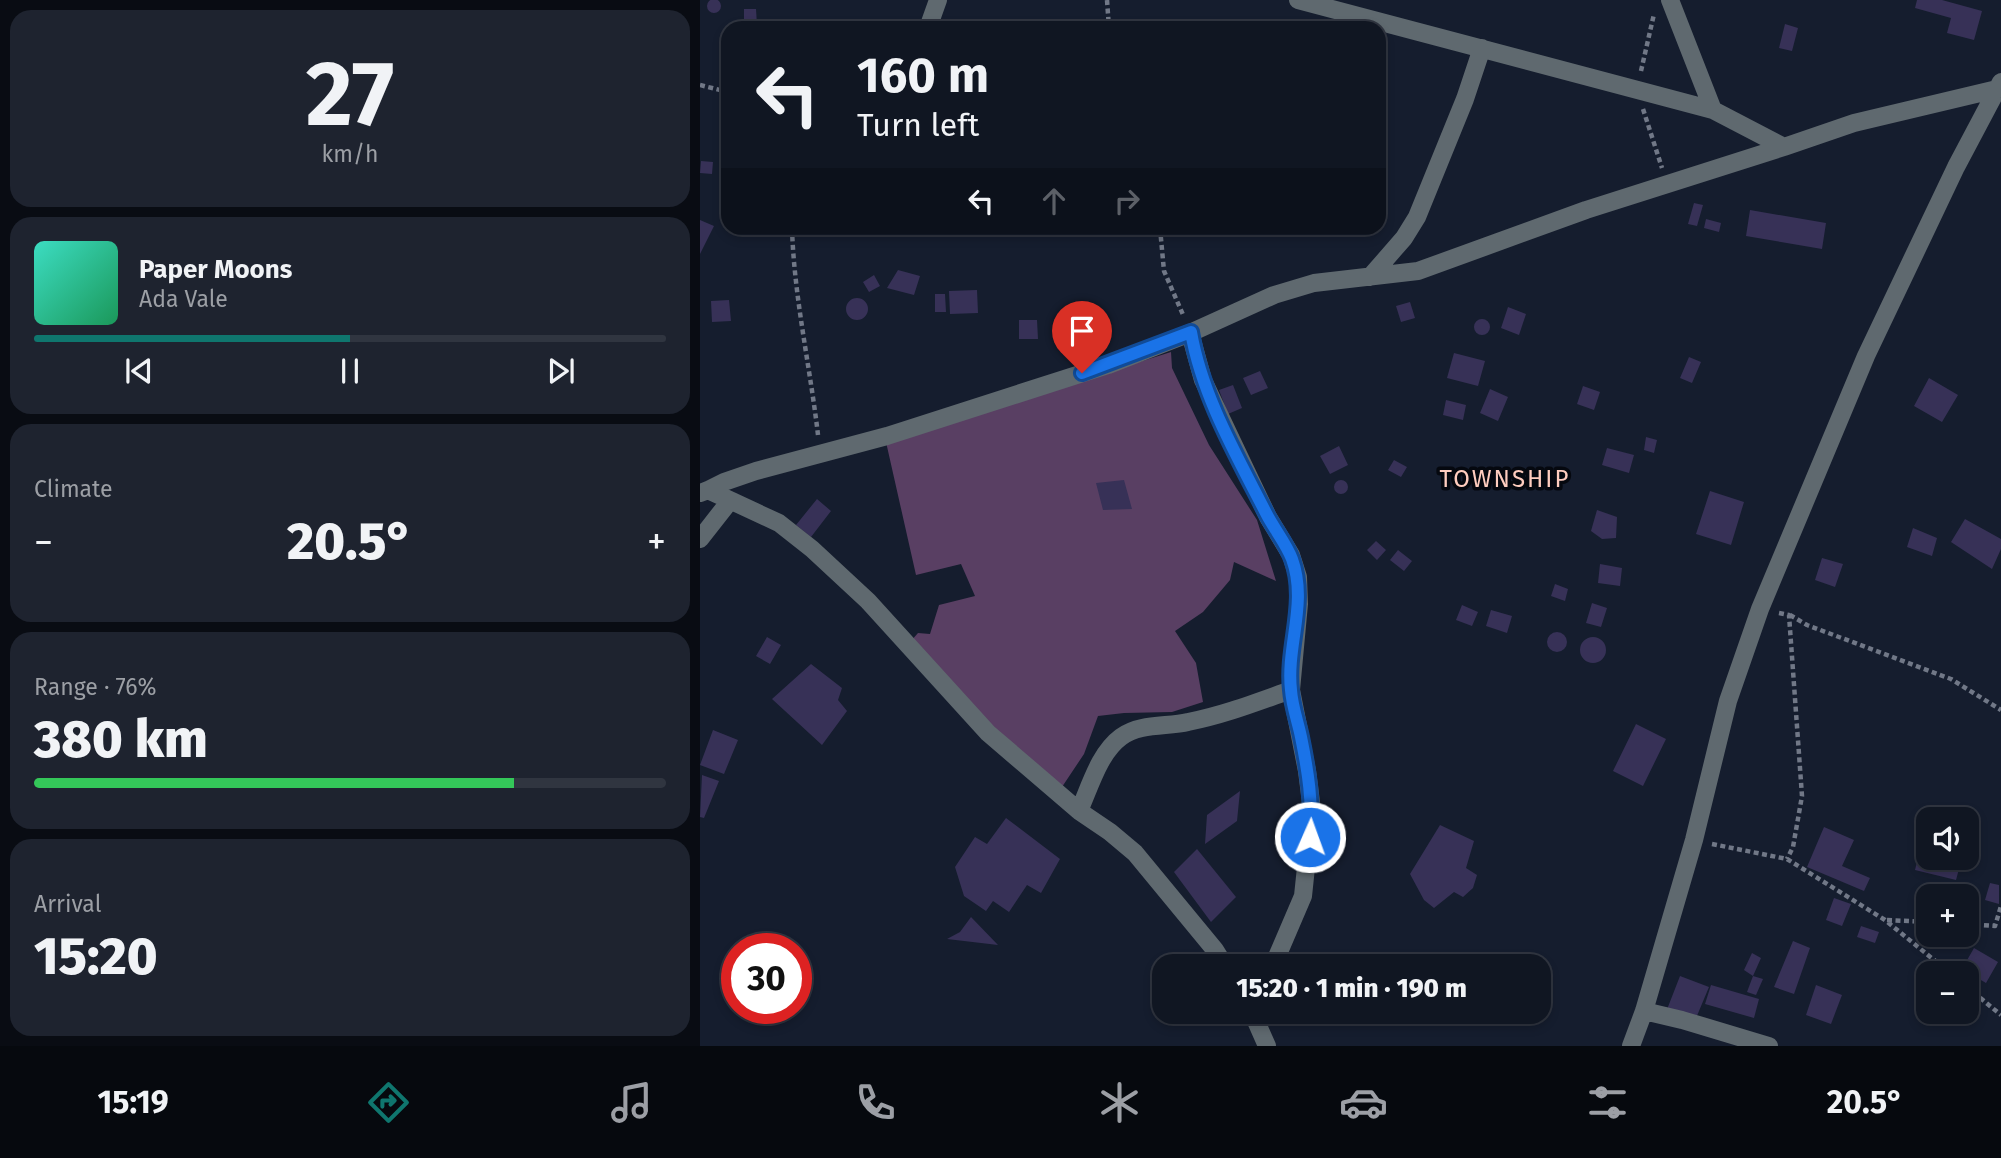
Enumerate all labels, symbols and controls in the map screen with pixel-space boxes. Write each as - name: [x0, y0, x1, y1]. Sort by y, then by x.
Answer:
- text: 27: [306, 40, 394, 149]
- text: 160 m: [857, 46, 989, 105]
- icon: left: [742, 49, 833, 140]
- text: Turn left: [857, 106, 979, 144]
- text: km/h: [322, 140, 378, 168]
- icon: left: [962, 182, 1000, 220]
- icon: ahead: [1035, 182, 1073, 220]
- icon: right: [1108, 182, 1146, 220]
- text: Paper Moons: [139, 254, 292, 285]
- text: Ada Vale: [139, 285, 228, 313]
- pin: [1052, 301, 1112, 373]
- icon: arrive: [1063, 312, 1101, 350]
- icon: previous: [120, 352, 158, 390]
- icon: pause: [331, 352, 369, 390]
- icon: next: [542, 352, 580, 390]
- district label: TOWNSHIP: [1440, 465, 1570, 493]
- text: Climate: [34, 475, 113, 503]
- text: 20.5°: [287, 510, 413, 573]
- text: −: [34, 519, 53, 565]
- text: +: [647, 519, 666, 565]
- text: Range · 76%: [34, 673, 156, 701]
- text: 380 km: [34, 708, 208, 771]
- position arrow: [1273, 800, 1347, 874]
- map controls: [1916, 807, 1979, 1024]
- button: sound: [1916, 807, 1979, 870]
- button: +: [1916, 884, 1979, 947]
- text: Arrival: [34, 890, 101, 918]
- text: 15:20: [34, 925, 158, 988]
- speed limit sign: 30: [721, 933, 812, 1024]
- button: −: [1916, 961, 1979, 1024]
- text: 15:20 · 1 min · 190 m: [1236, 973, 1467, 1004]
- icon: directions: [364, 1078, 413, 1127]
- icon: music: [607, 1078, 656, 1127]
- icon: phone: [851, 1078, 900, 1127]
- icon: climate: [1095, 1078, 1144, 1127]
- icon: car: [1339, 1078, 1388, 1127]
- icon: filters: [1583, 1078, 1632, 1127]
- text: 15:19: [97, 1083, 169, 1121]
- text: 20.5°: [1827, 1083, 1903, 1121]

